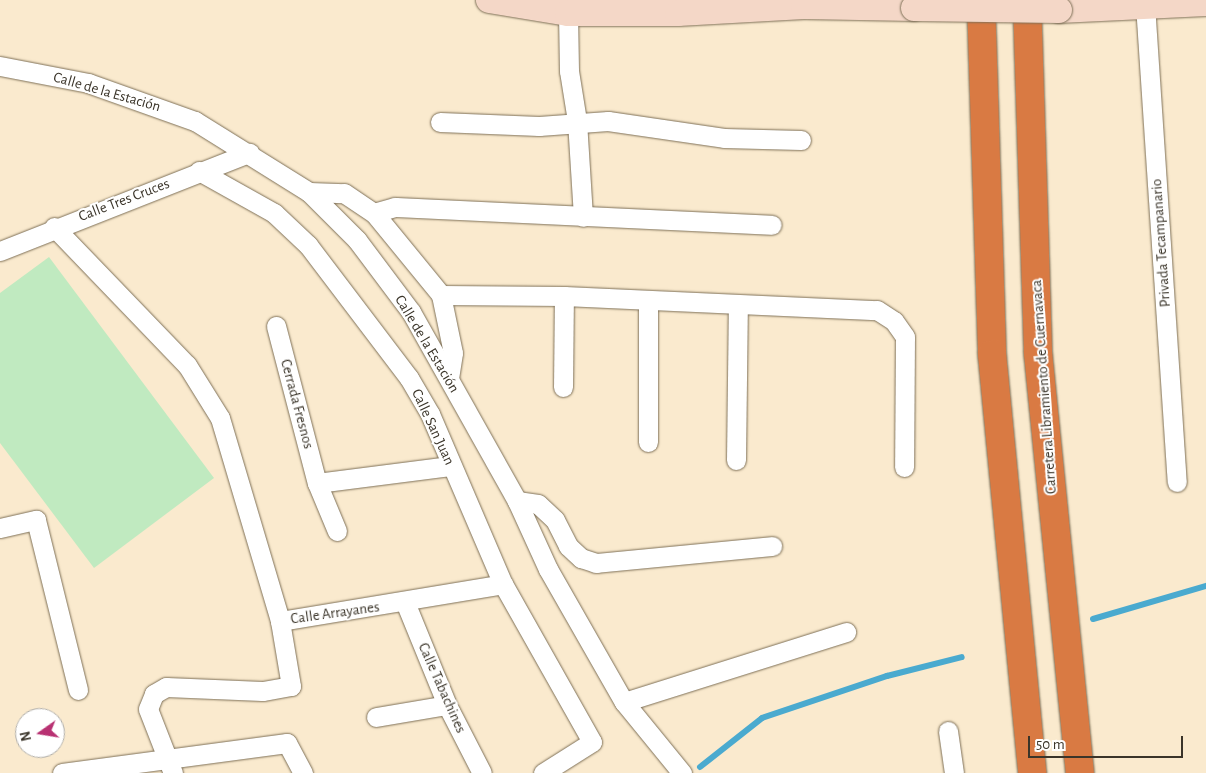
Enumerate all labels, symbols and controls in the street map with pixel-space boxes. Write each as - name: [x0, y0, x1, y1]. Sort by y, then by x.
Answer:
- street label: Calle de la Estación: [51, 68, 163, 116]
- street label: Calle Tres Cruces: [76, 174, 172, 226]
- street label: Privada Tecampanario: [1148, 178, 1174, 308]
- street label: Carretera Libramiento de Cuernavaca: [1028, 279, 1060, 495]
- street label: Calle de la Estación: [391, 292, 463, 396]
- street label: Cerrada Fresnos: [276, 357, 318, 451]
- street label: Calle San Juan: [408, 386, 458, 468]
- street label: Calle Arrayanes: [289, 598, 381, 628]
- street label: Calle Tabachines: [414, 640, 470, 736]
- north arrow: [15, 708, 65, 758]
- scale bar: [1031, 726, 1186, 758]
- text: N: [18, 730, 34, 742]
- text: 50 m: [1036, 737, 1065, 752]

